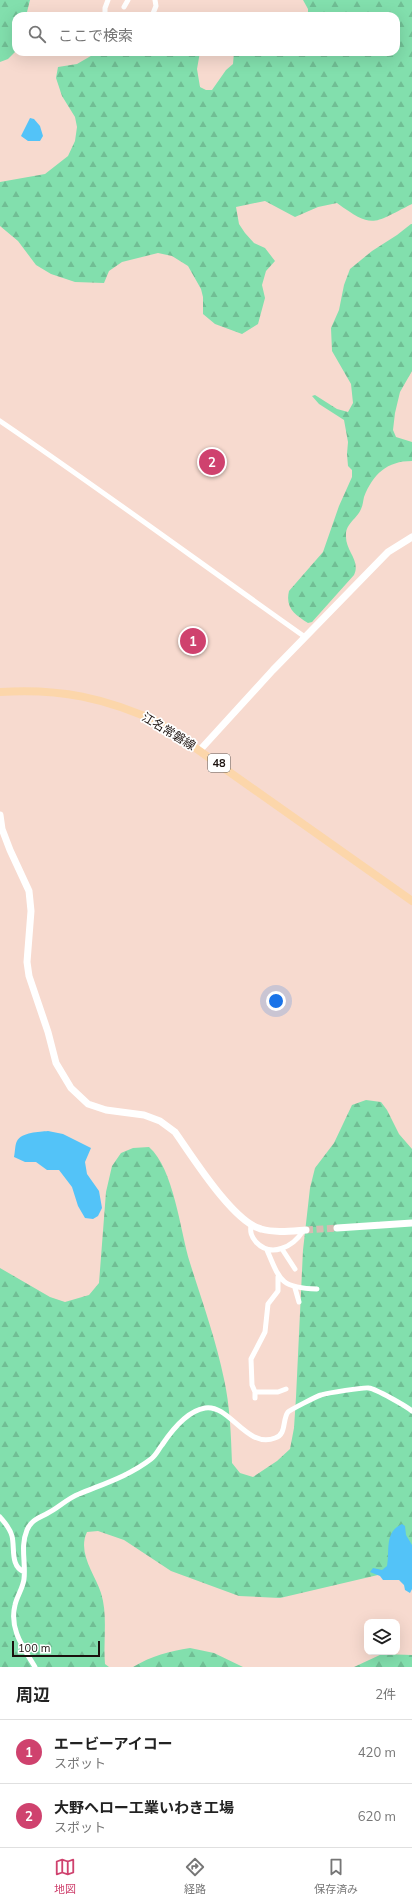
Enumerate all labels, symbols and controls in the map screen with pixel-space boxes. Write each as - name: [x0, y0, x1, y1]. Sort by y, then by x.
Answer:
- search box: [12, 12, 400, 56]
- icon: search: [26, 23, 48, 45]
- text: ここで検索: [58, 26, 133, 45]
- pin: 2: [199, 447, 225, 477]
- pin: 1: [180, 626, 206, 656]
- street label: 江名常磐線: [139, 709, 199, 753]
- road number: 48: [208, 754, 230, 772]
- your location: [266, 991, 286, 1011]
- map controls: [364, 1619, 400, 1655]
- button: layers: [364, 1619, 400, 1655]
- scale bar: [12, 1639, 100, 1658]
- text: 100 m: [18, 1641, 50, 1655]
- text: 周辺: [16, 1684, 50, 1705]
- text: 2件: [375, 1686, 396, 1702]
- text: エービーアイコー: [54, 1734, 173, 1753]
- text: 1: [25, 1744, 33, 1760]
- text: 420 m: [358, 1744, 396, 1760]
- text: スポット: [54, 1755, 106, 1771]
- text: 大野ヘロー工業いわき工場: [54, 1798, 234, 1817]
- text: 2: [25, 1808, 33, 1824]
- text: 620 m: [358, 1808, 396, 1824]
- text: スポット: [54, 1819, 106, 1835]
- tab: 地図: [54, 1856, 76, 1896]
- tab: 経路: [184, 1856, 206, 1896]
- tab: 保存済み: [314, 1856, 358, 1896]

